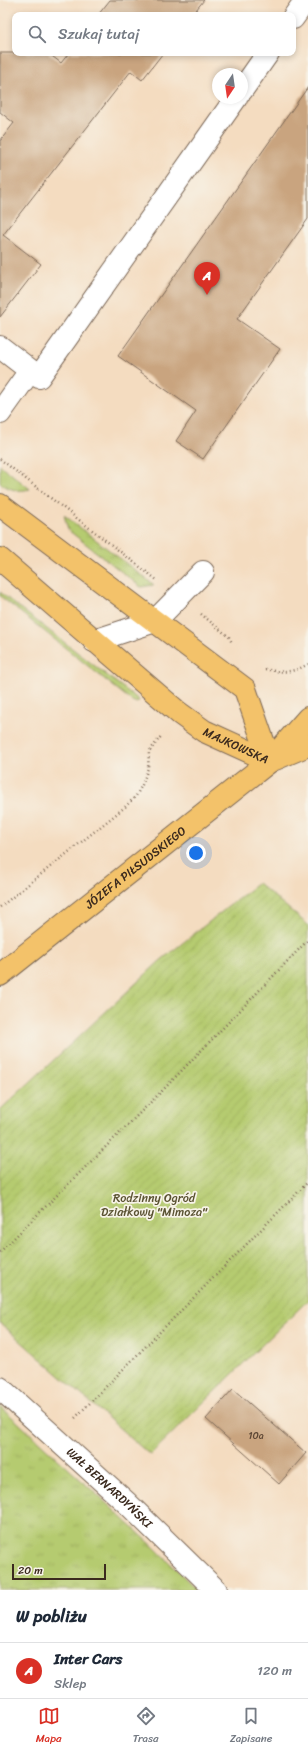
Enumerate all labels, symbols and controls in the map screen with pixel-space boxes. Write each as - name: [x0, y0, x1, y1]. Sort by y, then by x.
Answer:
- search box: [12, 12, 296, 56]
- text: Szukaj tutaj: [58, 21, 139, 47]
- icon: search: [26, 23, 48, 45]
- north arrow: [212, 68, 248, 104]
- pin: A: [194, 262, 220, 295]
- street label: MAJKOWSKA: [199, 721, 273, 770]
- street label: JÓZEFA PIŁSUDSKIEGO: [79, 820, 191, 915]
- your location: [186, 843, 206, 863]
- park label: Rodzinny Ogród Działkowy "Mimoza": [101, 1187, 208, 1223]
- house number: 10a: [248, 1427, 264, 1445]
- street label: WAŁ BERNARDYŃSKI: [61, 1442, 159, 1534]
- text: 20 m: [18, 1561, 43, 1580]
- scale bar: [12, 1562, 106, 1581]
- text: W pobliżu: [16, 1601, 87, 1631]
- text: Inter Cars: [54, 1646, 122, 1672]
- text: A: [25, 1659, 33, 1682]
- text: 120 m: [257, 1659, 292, 1682]
- text: Sklep: [54, 1672, 86, 1695]
- tab: Mapa: [36, 1705, 61, 1748]
- tab: Trasa: [133, 1705, 159, 1748]
- tab: Zapisane: [230, 1705, 272, 1748]

